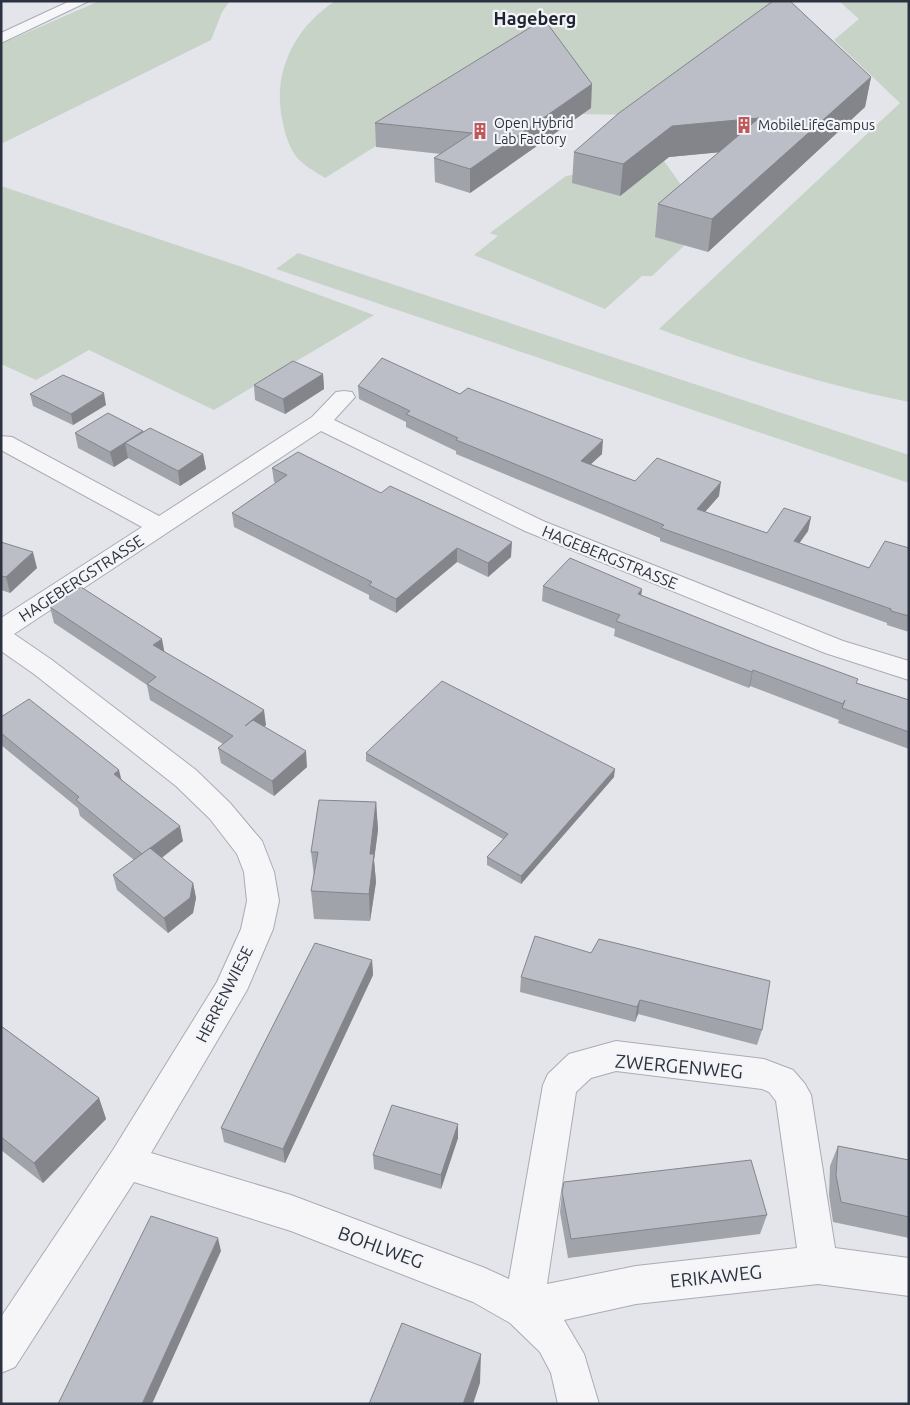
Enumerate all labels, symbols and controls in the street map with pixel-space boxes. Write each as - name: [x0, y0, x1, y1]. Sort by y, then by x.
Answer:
- district label: Hageberg: [494, 8, 576, 28]
- place label: Open Hybrid Lab Factory: [494, 115, 574, 147]
- building icon: MobileLifeCampus: [734, 115, 754, 135]
- place label: MobileLifeCampus: [758, 117, 875, 133]
- building icon: Open Hybrid Lab Factory: [470, 121, 490, 141]
- street label: HAGEBERGSTRASSE: [540, 522, 680, 592]
- street label: HAGEBERGSTRASSE: [15, 531, 147, 625]
- street label: HERRENWIESE: [192, 943, 256, 1045]
- street label: ZWERGENWEG: [614, 1049, 744, 1083]
- street label: BOHLWEG: [335, 1221, 427, 1273]
- street label: ERIKAWEG: [669, 1260, 763, 1292]

